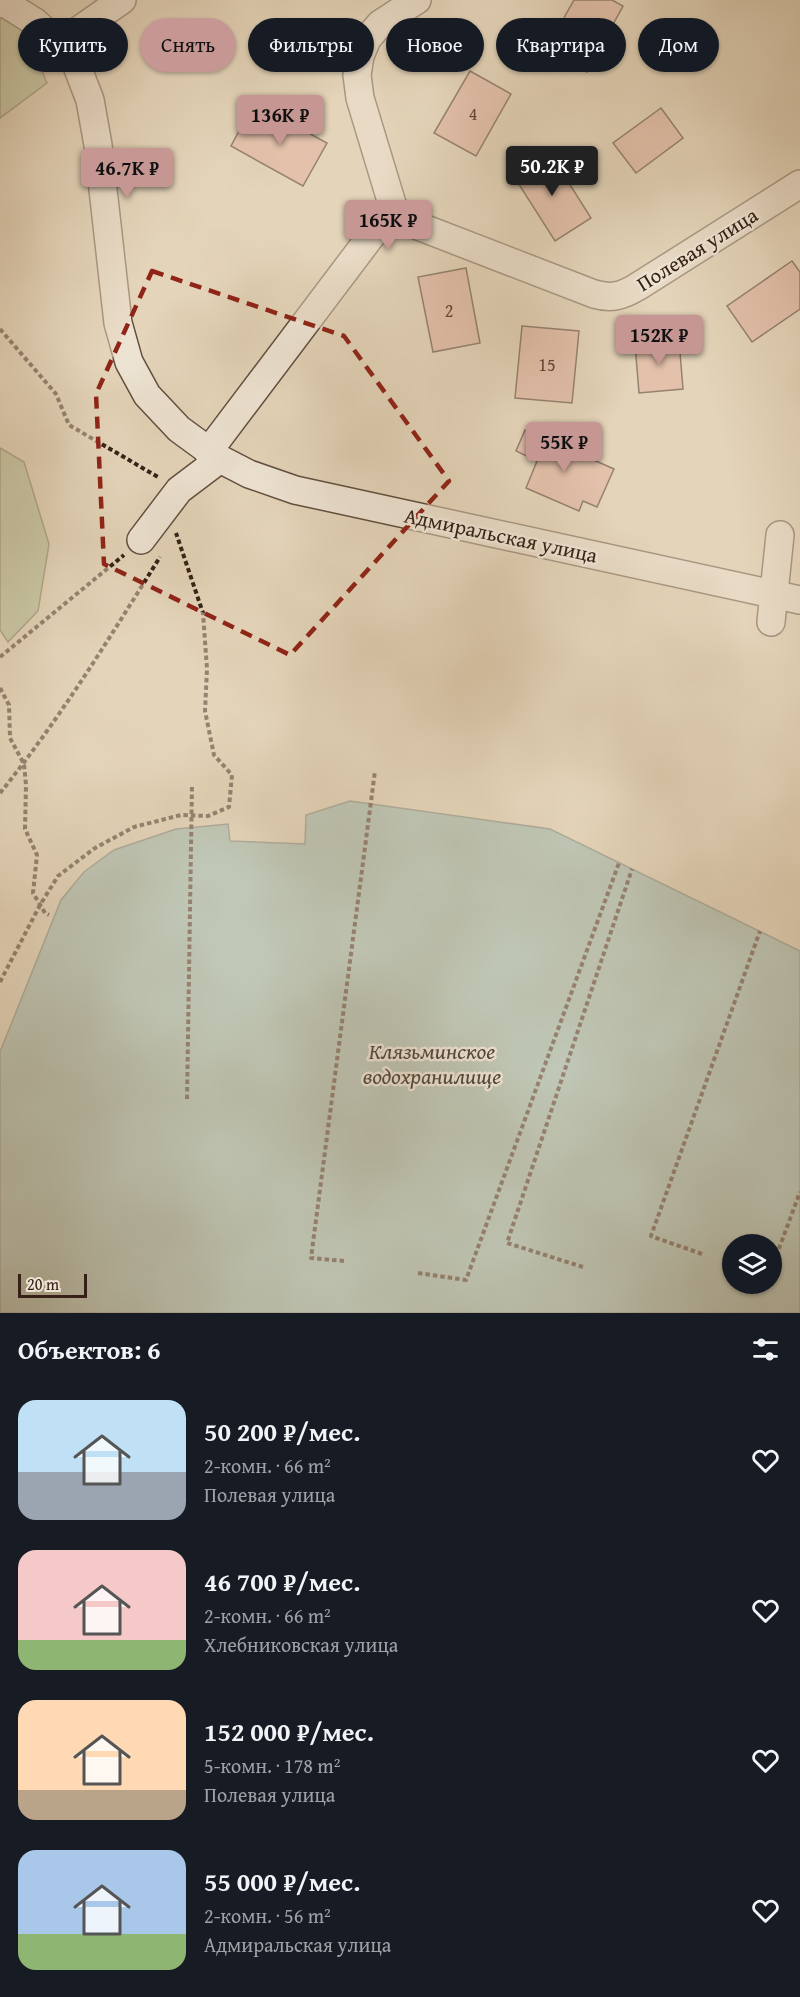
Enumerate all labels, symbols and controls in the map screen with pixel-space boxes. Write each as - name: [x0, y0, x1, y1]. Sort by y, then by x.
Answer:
- chip: Купить: [18, 18, 128, 72]
- chip: Снять: [140, 18, 236, 72]
- chip: Фильтры: [248, 18, 374, 72]
- chip: Новое: [386, 18, 484, 72]
- chip: Квартира: [496, 18, 626, 72]
- chip: Дом: [638, 18, 719, 72]
- pin: 136K ₽: [231, 95, 329, 146]
- text: 136K ₽: [251, 100, 309, 129]
- house number: 4: [469, 100, 477, 127]
- pin: 50.2K ₽: [497, 146, 607, 197]
- pin: 46.7K ₽: [72, 148, 182, 199]
- text: 50.2K ₽: [520, 151, 584, 180]
- text: 46.7K ₽: [95, 153, 159, 182]
- street label: Полевая улица: [630, 199, 764, 299]
- pin: 165K ₽: [339, 200, 437, 251]
- text: 165K ₽: [359, 205, 417, 234]
- house number: 2: [445, 297, 453, 324]
- pin: 152K ₽: [610, 315, 708, 366]
- text: 152K ₽: [630, 320, 688, 349]
- house number: 15: [538, 351, 556, 378]
- pin: 55K ₽: [522, 422, 606, 473]
- text: 55K ₽: [540, 427, 588, 456]
- street label: Адмиральская улица: [402, 499, 600, 571]
- water label: Клязьминское водохранилище: [363, 1035, 501, 1092]
- map controls: [722, 1234, 782, 1294]
- button: layers: [722, 1234, 782, 1294]
- scale bar: [18, 1271, 87, 1298]
- text: 20 m: [27, 1272, 59, 1296]
- text: Объектов: 6: [18, 1330, 161, 1369]
- icon: filters: [749, 1333, 782, 1366]
- text: 50 200 ₽/мес.: [204, 1412, 360, 1451]
- icon: home: [66, 1424, 138, 1496]
- icon: heart: [749, 1444, 782, 1477]
- text: 2-комн. · 66 m²: [204, 1451, 331, 1480]
- text: Полевая улица: [204, 1480, 335, 1509]
- text: 46 700 ₽/мес.: [204, 1562, 360, 1601]
- icon: home: [66, 1574, 138, 1646]
- icon: heart: [749, 1594, 782, 1627]
- text: 2-комн. · 66 m²: [204, 1601, 331, 1630]
- text: Хлебниковская улица: [204, 1630, 398, 1659]
- text: 152 000 ₽/мес.: [204, 1712, 374, 1751]
- icon: home: [66, 1724, 138, 1796]
- icon: heart: [749, 1744, 782, 1777]
- text: 5-комн. · 178 m²: [204, 1751, 340, 1780]
- text: Полевая улица: [204, 1780, 335, 1809]
- text: 55 000 ₽/мес.: [204, 1862, 360, 1901]
- icon: home: [66, 1874, 138, 1946]
- icon: heart: [749, 1894, 782, 1927]
- text: 2-комн. · 56 m²: [204, 1901, 331, 1930]
- text: Адмиральская улица: [204, 1930, 391, 1959]

